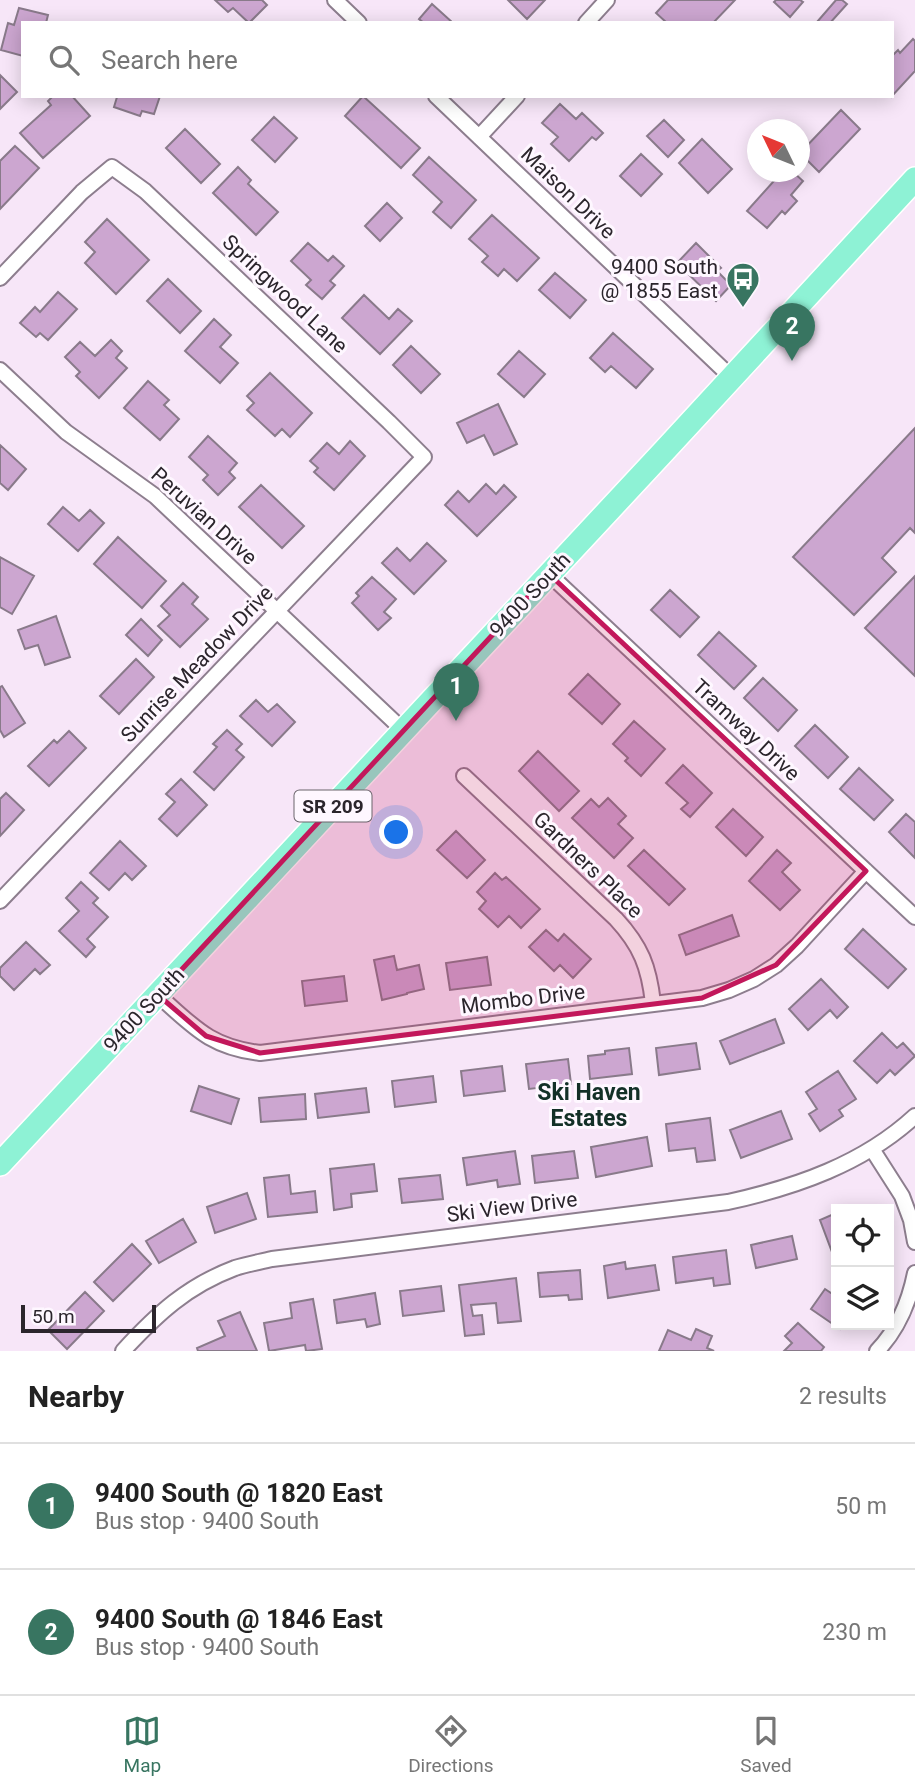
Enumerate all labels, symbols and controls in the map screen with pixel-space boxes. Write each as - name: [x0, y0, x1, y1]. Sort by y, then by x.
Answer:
- search box: [21, 21, 894, 98]
- icon: search: [45, 41, 83, 79]
- text: Search here: [101, 45, 238, 75]
- north arrow: [747, 119, 810, 182]
- street label: Maison Drive: [516, 142, 620, 244]
- street label: Springwood Lane: [218, 230, 352, 358]
- place label: 9400 South @ 1855 East: [600, 255, 718, 303]
- bus stop icon: 9400 South @ 1855 East: [724, 260, 762, 309]
- pin: 2: [769, 303, 815, 361]
- street label: Peruvian Drive: [146, 462, 262, 570]
- street label: 9400 South: [485, 548, 575, 642]
- street label: Sunrise Meadow Drive: [116, 581, 278, 747]
- pin: 1: [433, 663, 479, 721]
- street label: Tramway Drive: [687, 674, 805, 786]
- road number: SR 209: [294, 790, 372, 821]
- street label: Gardners Place: [528, 807, 648, 923]
- your location: [379, 815, 413, 849]
- street label: 9400 South: [99, 963, 189, 1057]
- street label: Mombo Drive: [460, 979, 586, 1019]
- district label: Ski Haven Estates: [537, 1079, 641, 1132]
- street label: Ski View Drive: [445, 1187, 579, 1227]
- map controls: [831, 1204, 894, 1330]
- button: locate: [831, 1204, 894, 1267]
- button: layers: [831, 1267, 894, 1330]
- scale bar: [21, 1302, 156, 1334]
- text: 50 m: [32, 1305, 75, 1328]
- text: Nearby: [28, 1379, 124, 1414]
- text: 2 results: [799, 1383, 887, 1410]
- text: 9400 South @ 1820 East: [95, 1478, 383, 1508]
- text: 1: [44, 1493, 58, 1520]
- text: 50 m: [835, 1493, 887, 1520]
- text: Bus stop · 9400 South: [95, 1508, 319, 1535]
- text: 9400 South @ 1846 East: [95, 1604, 383, 1634]
- text: 2: [44, 1619, 58, 1646]
- text: 230 m: [822, 1619, 887, 1646]
- text: Bus stop · 9400 South: [95, 1634, 319, 1661]
- tab: Map: [123, 1712, 161, 1777]
- tab: Directions: [408, 1712, 493, 1777]
- tab: Saved: [740, 1712, 792, 1777]

